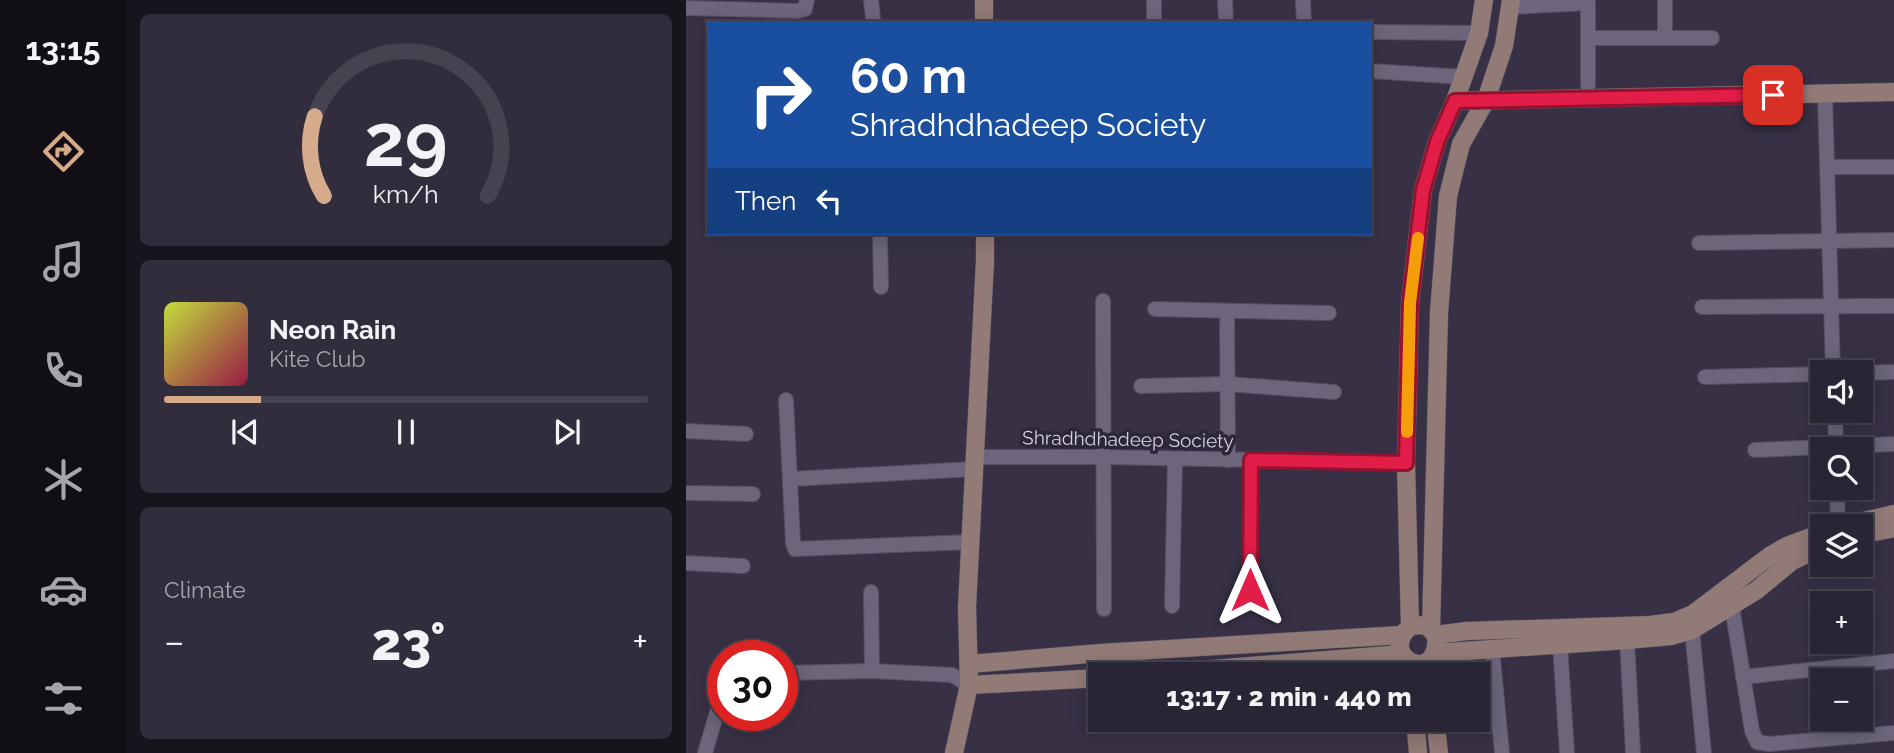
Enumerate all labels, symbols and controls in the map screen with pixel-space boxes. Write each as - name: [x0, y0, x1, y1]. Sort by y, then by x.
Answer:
- text: 13:15: [25, 30, 101, 67]
- text: 60 m: [850, 47, 967, 104]
- icon: right: [735, 49, 826, 140]
- pin: [1743, 65, 1803, 125]
- icon: arrive: [1754, 76, 1792, 114]
- text: 29: [364, 99, 448, 184]
- text: Shradhdhadeep Society: [850, 106, 1206, 143]
- icon: directions: [39, 127, 88, 176]
- text: km/h: [373, 179, 439, 209]
- icon: left: [810, 182, 848, 220]
- text: Then: [735, 186, 796, 216]
- icon: music: [39, 237, 88, 286]
- text: Neon Rain: [269, 315, 396, 345]
- text: Kite Club: [269, 345, 366, 372]
- icon: phone: [39, 346, 88, 395]
- map controls: [1810, 360, 1873, 731]
- button: sound: [1810, 360, 1873, 423]
- icon: previous: [226, 413, 264, 451]
- icon: pause: [387, 413, 425, 451]
- icon: next: [548, 413, 586, 451]
- street label: Shradhdhadeep Society: [1022, 426, 1234, 452]
- button: search: [1810, 437, 1873, 500]
- icon: climate: [39, 455, 88, 504]
- button: layers: [1810, 514, 1873, 577]
- position arrow: [1213, 553, 1287, 627]
- icon: car: [39, 565, 88, 614]
- text: Climate: [164, 576, 246, 603]
- button: +: [1810, 591, 1873, 654]
- text: 23°: [371, 611, 445, 672]
- text: −: [164, 619, 184, 664]
- text: +: [632, 619, 648, 664]
- speed limit sign: 30: [707, 640, 798, 731]
- button: −: [1810, 668, 1873, 731]
- icon: filters: [39, 674, 88, 723]
- text: 13:17 · 2 min · 440 m: [1166, 682, 1412, 712]

